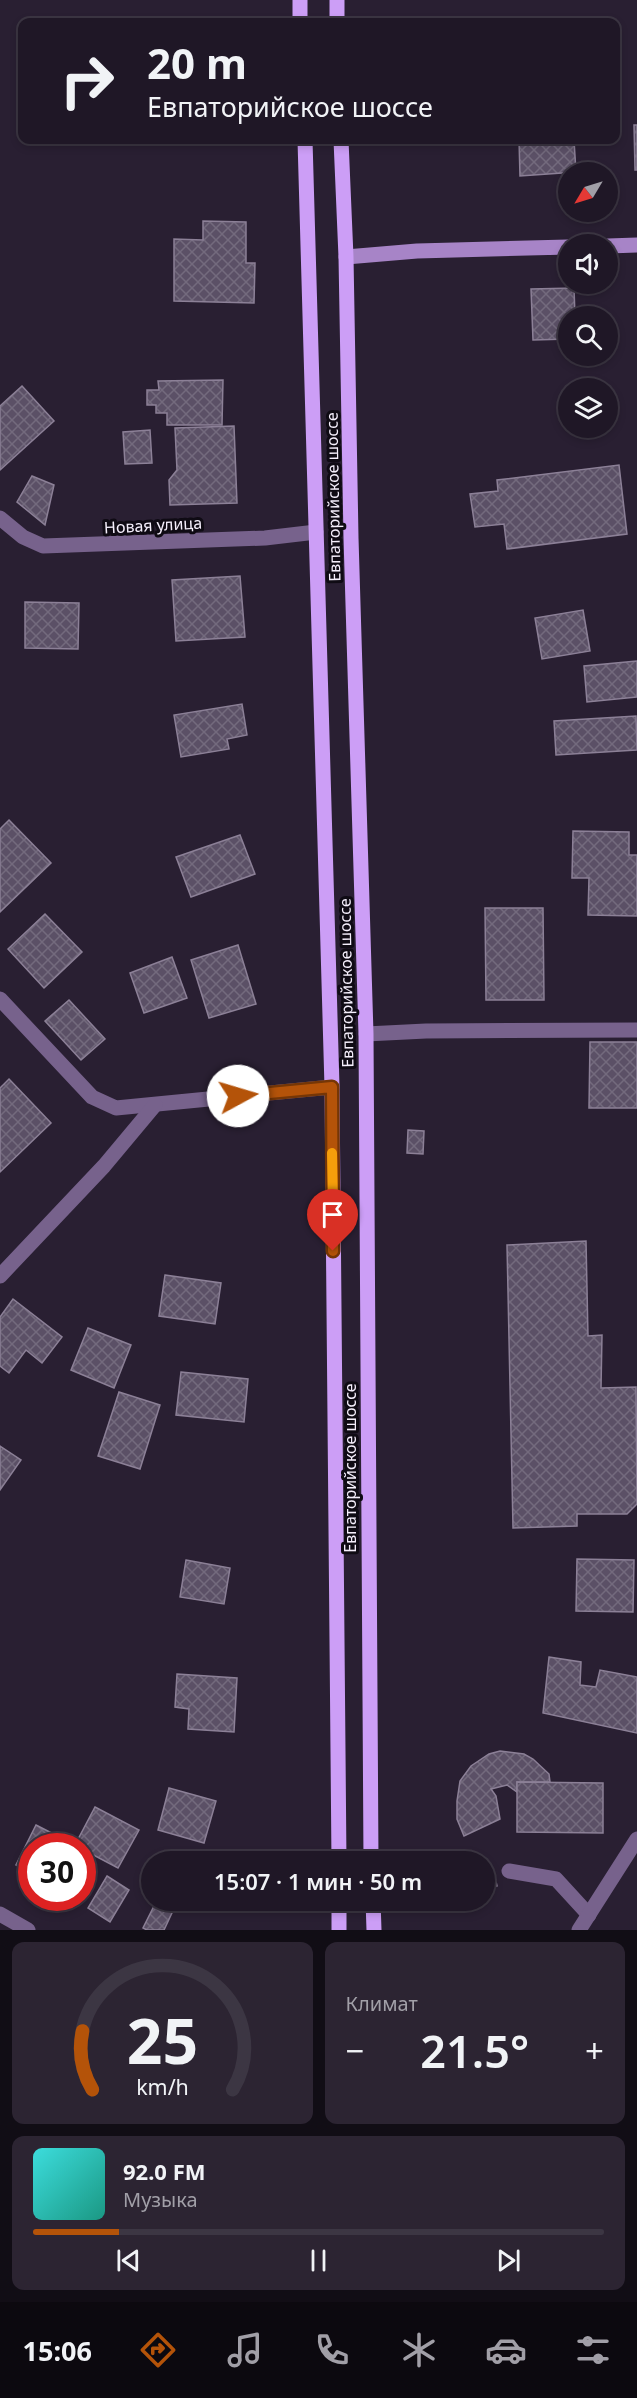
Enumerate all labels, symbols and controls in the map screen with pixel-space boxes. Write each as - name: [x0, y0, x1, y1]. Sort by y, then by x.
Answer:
- text: 20 m: [147, 34, 247, 91]
- icon: right: [48, 42, 126, 120]
- text: Евпаторийское шоссе: [147, 88, 433, 125]
- north arrow: [558, 162, 618, 222]
- map controls: [558, 162, 618, 438]
- button: sound: [558, 234, 618, 294]
- button: search: [558, 306, 618, 366]
- button: layers: [558, 378, 618, 438]
- street label: Евпаторийское шоссе: [321, 412, 345, 582]
- street label: Новая улица: [103, 511, 203, 539]
- street label: Евпаторийское шоссе: [334, 898, 358, 1068]
- position arrow: [206, 1064, 270, 1128]
- pin: [307, 1189, 358, 1251]
- icon: arrive: [316, 1198, 349, 1231]
- street label: Евпаторийское шоссе: [339, 1383, 361, 1553]
- speed limit sign: 30: [18, 1833, 96, 1911]
- text: 15:07 · 1 мин · 50 m: [214, 1866, 422, 1896]
- text: Климат: [346, 1990, 418, 2017]
- text: 25: [127, 1997, 198, 2082]
- text: 21.5°: [420, 2020, 529, 2081]
- text: −: [346, 2028, 364, 2073]
- text: +: [585, 2028, 604, 2073]
- text: km/h: [136, 2072, 189, 2101]
- text: 92.0 FM: [123, 2156, 205, 2186]
- text: Музыка: [123, 2186, 198, 2213]
- icon: previous: [112, 2244, 145, 2277]
- icon: pause: [302, 2244, 335, 2277]
- icon: next: [492, 2244, 525, 2277]
- icon: directions: [137, 2329, 179, 2371]
- icon: music: [224, 2329, 266, 2371]
- icon: phone: [311, 2329, 353, 2371]
- icon: climate: [398, 2329, 440, 2371]
- icon: car: [485, 2329, 527, 2371]
- icon: filters: [572, 2329, 614, 2371]
- text: 15:06: [23, 2332, 92, 2369]

